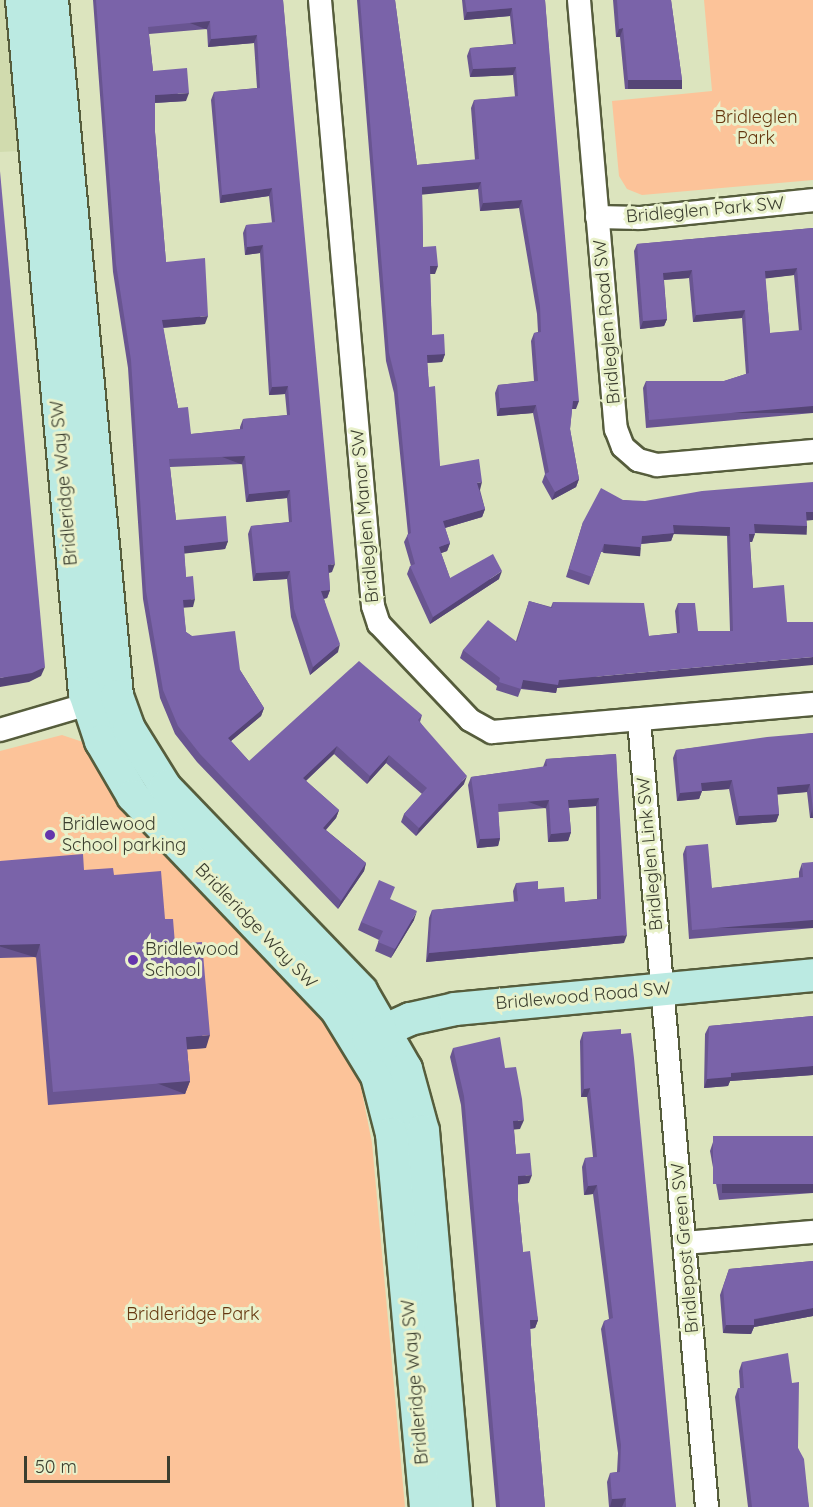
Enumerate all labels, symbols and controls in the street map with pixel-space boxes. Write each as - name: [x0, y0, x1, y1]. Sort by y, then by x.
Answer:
- park label: Bridleglen Park: [714, 107, 798, 150]
- street label: Bridleglen Park SW: [625, 192, 785, 228]
- street label: Bridleglen Road SW: [589, 239, 625, 405]
- street label: Bridleridge Way SW: [46, 399, 82, 567]
- street label: Bridleglen Manor SW: [347, 428, 383, 604]
- street label: Bridleglen Link SW: [633, 776, 667, 932]
- place label: Bridlewood School parking: [62, 814, 186, 856]
- marker: Bridlewood School parking: [43, 828, 57, 842]
- street label: Bridleridge Way SW: [191, 859, 321, 993]
- place label: Bridlewood School: [145, 939, 239, 982]
- marker: Bridlewood School: [126, 953, 140, 967]
- street label: Bridlewood Road SW: [495, 978, 671, 1014]
- street label: Bridlepost Green SW: [667, 1162, 703, 1334]
- street label: Bridleridge Way SW: [397, 1298, 433, 1466]
- park label: Bridleridge Park: [126, 1303, 260, 1325]
- scale bar: [27, 1444, 172, 1482]
- text: 50 m: [35, 1455, 77, 1478]

